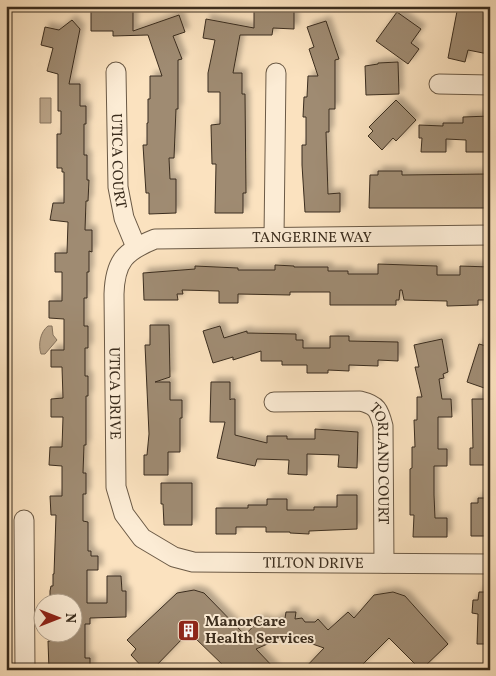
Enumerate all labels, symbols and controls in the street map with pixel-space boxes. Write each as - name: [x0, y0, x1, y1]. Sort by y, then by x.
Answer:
- street label: UTICA COURT: [105, 113, 131, 211]
- street label: TANGERINE WAY: [252, 228, 373, 249]
- street label: UTICA DRIVE: [103, 347, 125, 440]
- street label: TORLAND COURT: [364, 398, 393, 525]
- street label: TILTON DRIVE: [263, 553, 364, 575]
- north arrow: [32, 594, 82, 644]
- place label: ManorCare Health Services: [205, 612, 314, 650]
- text: N: [60, 613, 79, 623]
- building icon: ManorCare Health Services: [177, 618, 201, 642]

